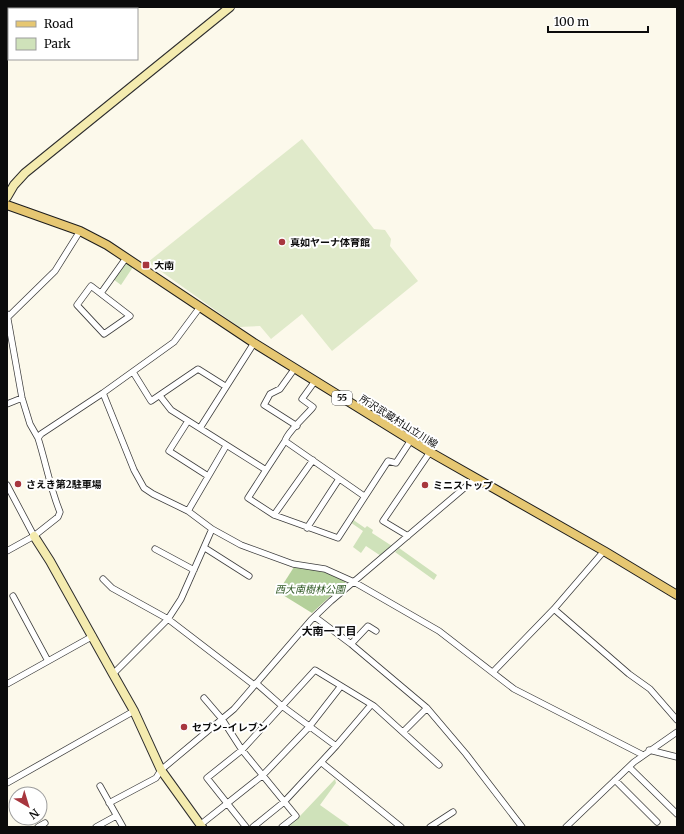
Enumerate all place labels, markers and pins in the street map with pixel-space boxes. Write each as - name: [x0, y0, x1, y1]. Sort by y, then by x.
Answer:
- place label: 真如ヤーナ体育館: [290, 236, 370, 249]
- marker: 真如ヤーナ体育館: [277, 237, 287, 247]
- place label: 大南: [154, 259, 174, 272]
- marker: 大南: [141, 260, 151, 270]
- place label: さえき第2駐車場: [26, 478, 102, 491]
- marker: さえき第2駐車場: [13, 479, 23, 489]
- place label: ミニストップ: [433, 479, 493, 492]
- marker: ミニストップ: [420, 480, 430, 490]
- place label: セブン-イレブン: [192, 721, 268, 734]
- marker: セブン-イレブン: [179, 722, 189, 732]

